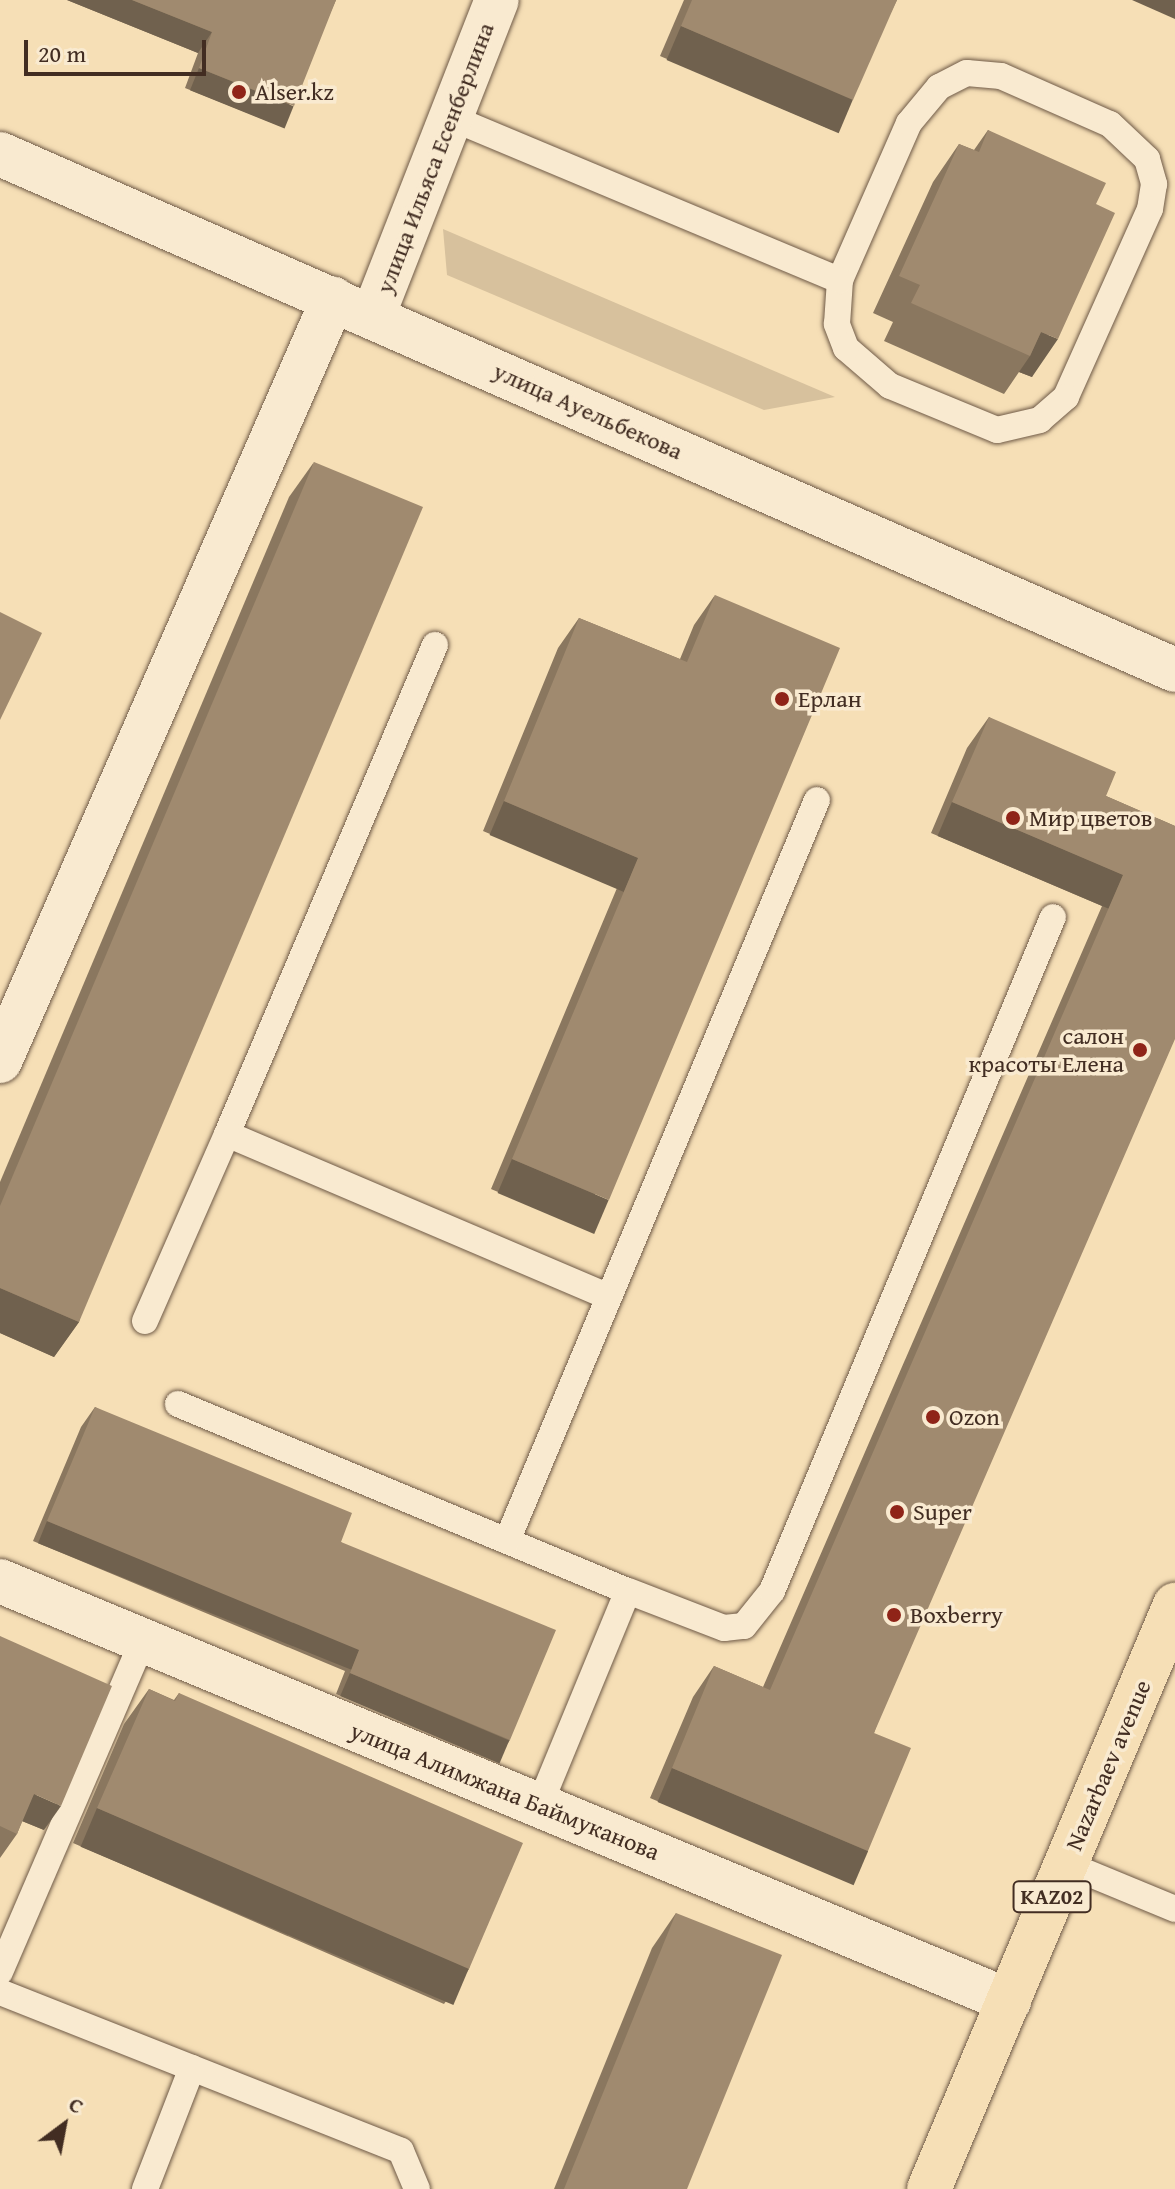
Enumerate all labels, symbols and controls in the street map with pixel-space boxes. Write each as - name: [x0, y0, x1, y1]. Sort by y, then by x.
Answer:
- street label: улица Ильяса Есенберлина: [370, 19, 500, 297]
- scale bar: [28, 24, 210, 74]
- text: 20 m: [38, 36, 86, 71]
- place label: Alser.kz: [255, 78, 334, 106]
- marker: Alser.kz: [230, 83, 248, 101]
- street label: улица Ауельбекова: [489, 356, 687, 466]
- place label: Ерлан: [798, 685, 862, 713]
- marker: Ерлан: [773, 690, 791, 708]
- place label: Мир цветов: [1029, 804, 1153, 832]
- marker: Мир цветов: [1004, 809, 1022, 827]
- place label: салон красоты Елена: [969, 1022, 1124, 1078]
- marker: салон красоты Елена: [1131, 1041, 1149, 1059]
- place label: Ozon: [949, 1403, 1000, 1431]
- marker: Ozon: [924, 1408, 942, 1426]
- place label: Super: [913, 1498, 972, 1526]
- marker: Super: [888, 1503, 906, 1521]
- place label: Boxberry: [910, 1601, 1003, 1629]
- marker: Boxberry: [885, 1606, 903, 1624]
- street label: Nazarbaev avenue: [1059, 1675, 1157, 1855]
- street label: улица Алимжана Баймуканова: [346, 1716, 664, 1866]
- road number: KАZ02: [1012, 1879, 1092, 1915]
- north arrow: [24, 2085, 104, 2165]
- text: С: [63, 2088, 90, 2122]

